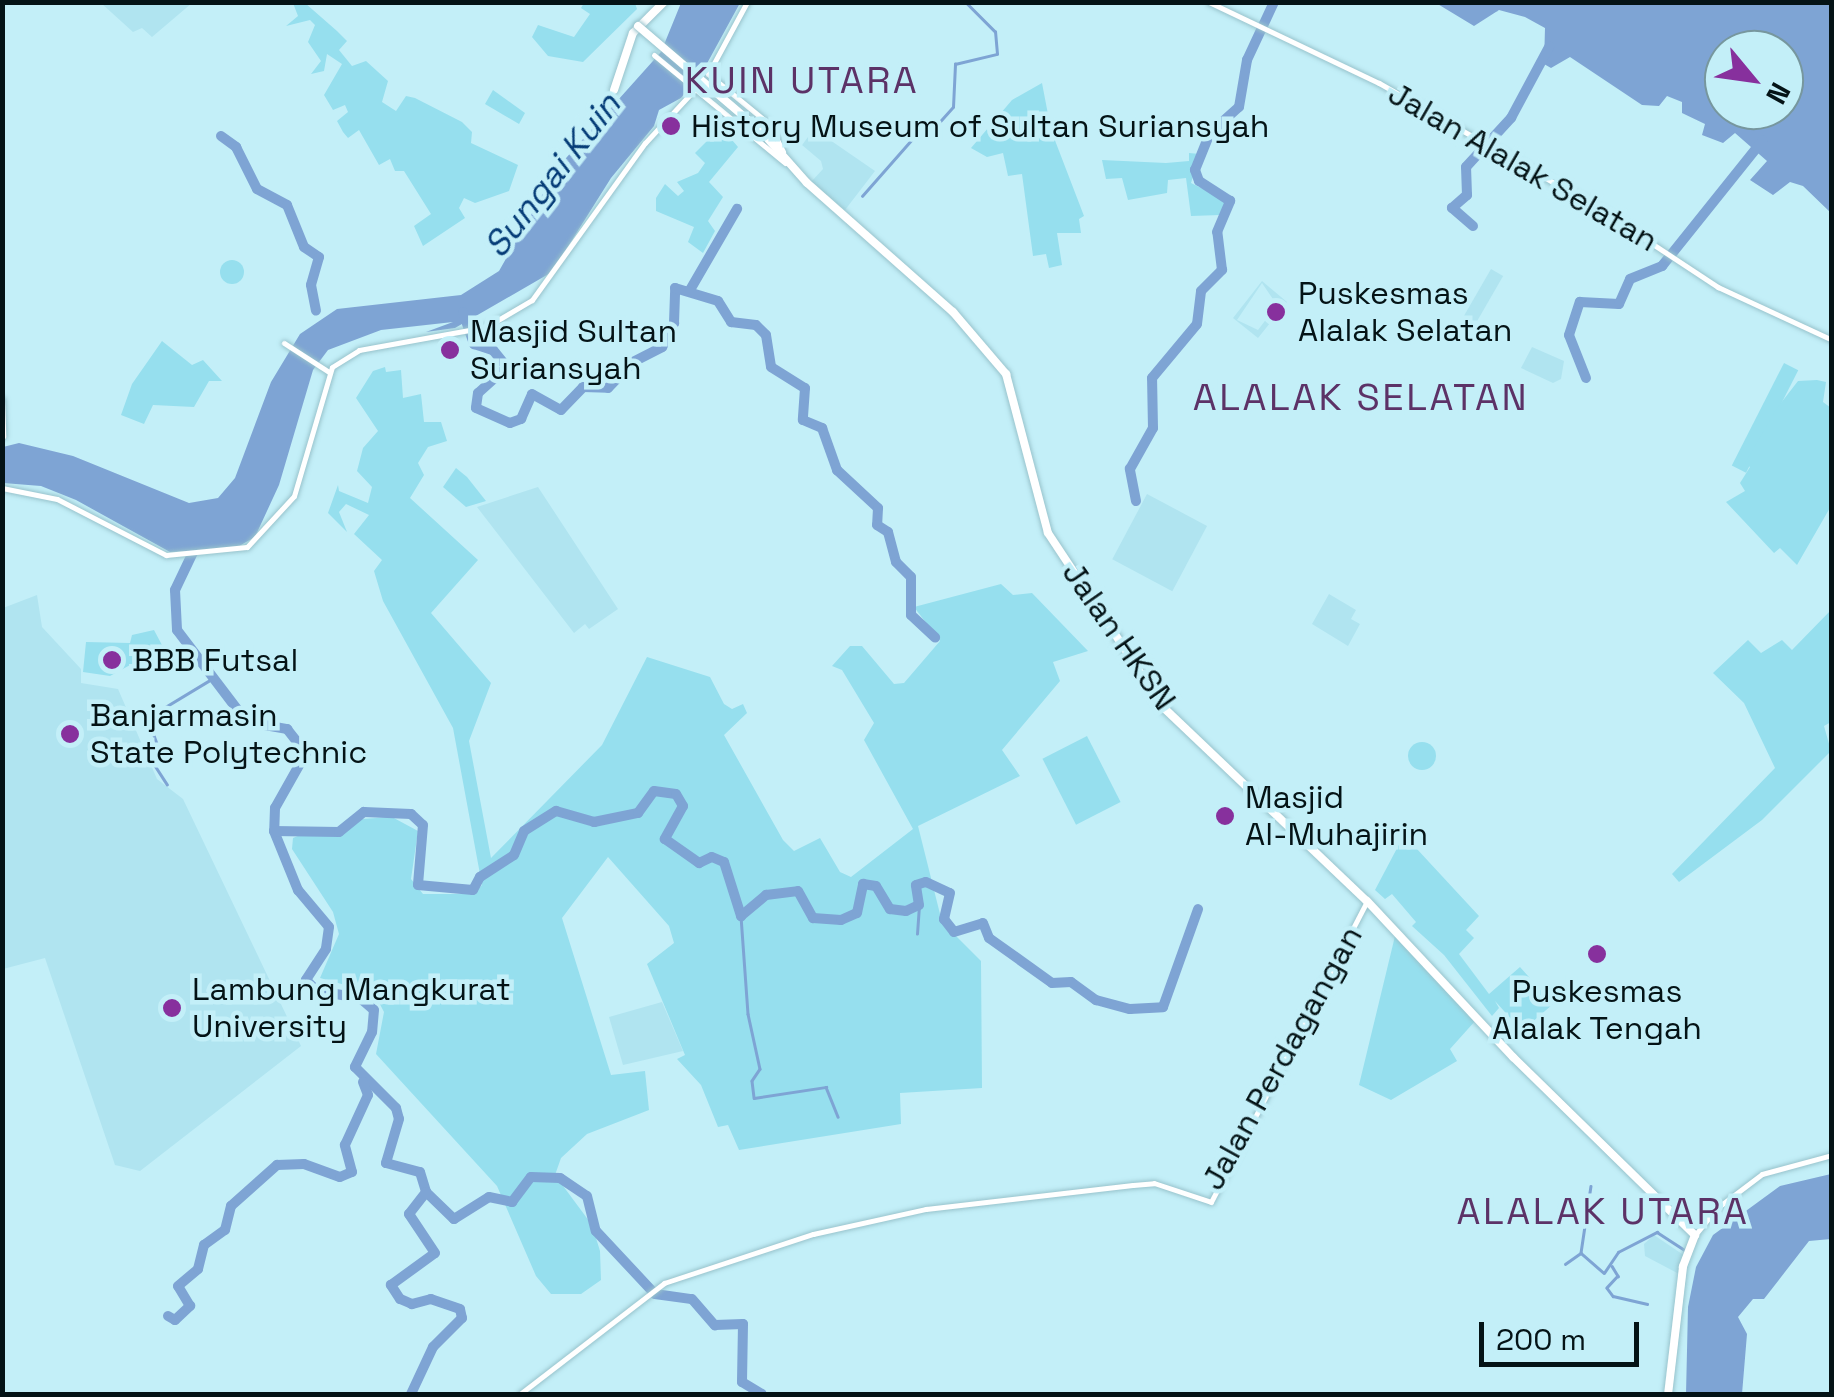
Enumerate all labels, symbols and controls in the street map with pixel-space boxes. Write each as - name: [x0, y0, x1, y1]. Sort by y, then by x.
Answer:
- north arrow: [1704, 30, 1804, 130]
- district label: KUIN UTARA: [685, 58, 919, 104]
- street label: Jalan Alalak Selatan: [1381, 74, 1665, 260]
- text: N: [1758, 77, 1799, 111]
- water label: Sungai Kuin: [475, 84, 629, 266]
- place label: History Museum of Sultan Suriansyah: [691, 107, 1270, 145]
- marker: History Museum of Sultan Suriansyah: [660, 115, 682, 137]
- place label: Puskesmas Alalak Selatan: [1298, 275, 1513, 350]
- marker: Puskesmas Alalak Selatan: [1263, 299, 1289, 325]
- place label: Masjid Sultan Suriansyah: [470, 313, 677, 388]
- marker: Masjid Sultan Suriansyah: [439, 339, 461, 361]
- district label: ALALAK SELATAN: [1193, 375, 1529, 421]
- street label: Jalan HKSN: [1054, 555, 1184, 717]
- place label: BBB Futsal: [132, 641, 298, 679]
- marker: BBB Futsal: [101, 649, 123, 671]
- place label: Banjarmasin State Polytechnic: [90, 697, 367, 772]
- marker: Banjarmasin State Polytechnic: [59, 723, 81, 745]
- place label: Masjid Al-Muhajirin: [1245, 779, 1428, 854]
- marker: Masjid Al-Muhajirin: [1214, 805, 1236, 827]
- street label: Jalan Perdagangan: [1194, 919, 1370, 1197]
- marker: Puskesmas Alalak Tengah: [1584, 941, 1610, 967]
- place label: Lambung Mangkurat University: [192, 971, 511, 1046]
- place label: Puskesmas Alalak Tengah: [1492, 973, 1702, 1048]
- marker: Lambung Mangkurat University: [161, 997, 183, 1019]
- district label: ALALAK UTARA: [1457, 1189, 1749, 1235]
- scale bar: [1484, 1302, 1644, 1364]
- text: 200 m: [1496, 1320, 1586, 1359]

